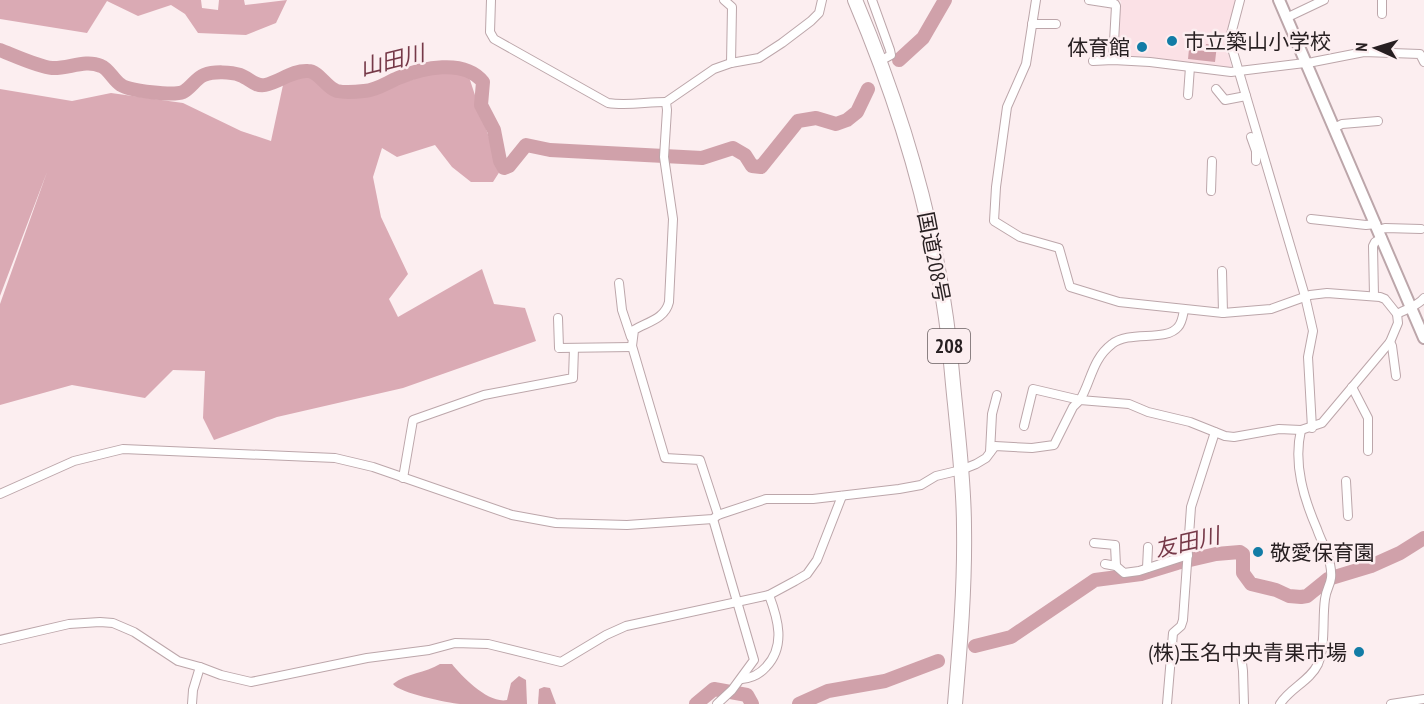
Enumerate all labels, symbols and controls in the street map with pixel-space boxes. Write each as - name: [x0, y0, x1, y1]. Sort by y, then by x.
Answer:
- north arrow: [1346, 18, 1406, 78]
- place label: 市立築山小学校: [1184, 28, 1331, 55]
- place label: 体育館: [1067, 34, 1130, 61]
- marker: 市立築山小学校: [1165, 34, 1179, 48]
- water label: 山田川: [357, 38, 429, 82]
- marker: 体育館: [1135, 40, 1149, 54]
- text: N: [1351, 42, 1371, 52]
- street label: 国道208号: [912, 210, 956, 304]
- road number: 208: [928, 329, 970, 363]
- water label: 友田川: [1152, 520, 1224, 563]
- place label: 敬愛保育園: [1270, 539, 1375, 566]
- marker: 敬愛保育園: [1251, 545, 1265, 559]
- place label: (株)玉名中央青果市場: [1148, 639, 1347, 666]
- marker: (株)玉名中央青果市場: [1352, 645, 1366, 659]

